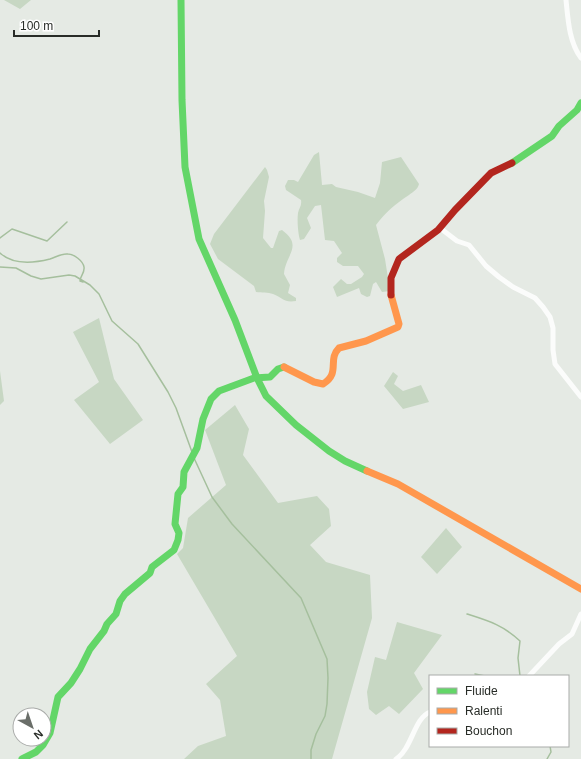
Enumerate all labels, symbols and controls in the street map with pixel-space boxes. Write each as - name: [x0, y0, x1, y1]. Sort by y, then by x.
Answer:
- scale bar: [14, 12, 99, 38]
- text: 100 m: [20, 19, 53, 33]
- legend: [429, 675, 569, 747]
- text: Fluide: [465, 684, 498, 698]
- text: Ralenti: [465, 704, 502, 718]
- north arrow: [12, 707, 52, 747]
- text: Bouchon: [465, 724, 512, 738]
- text: N: [31, 728, 45, 742]

